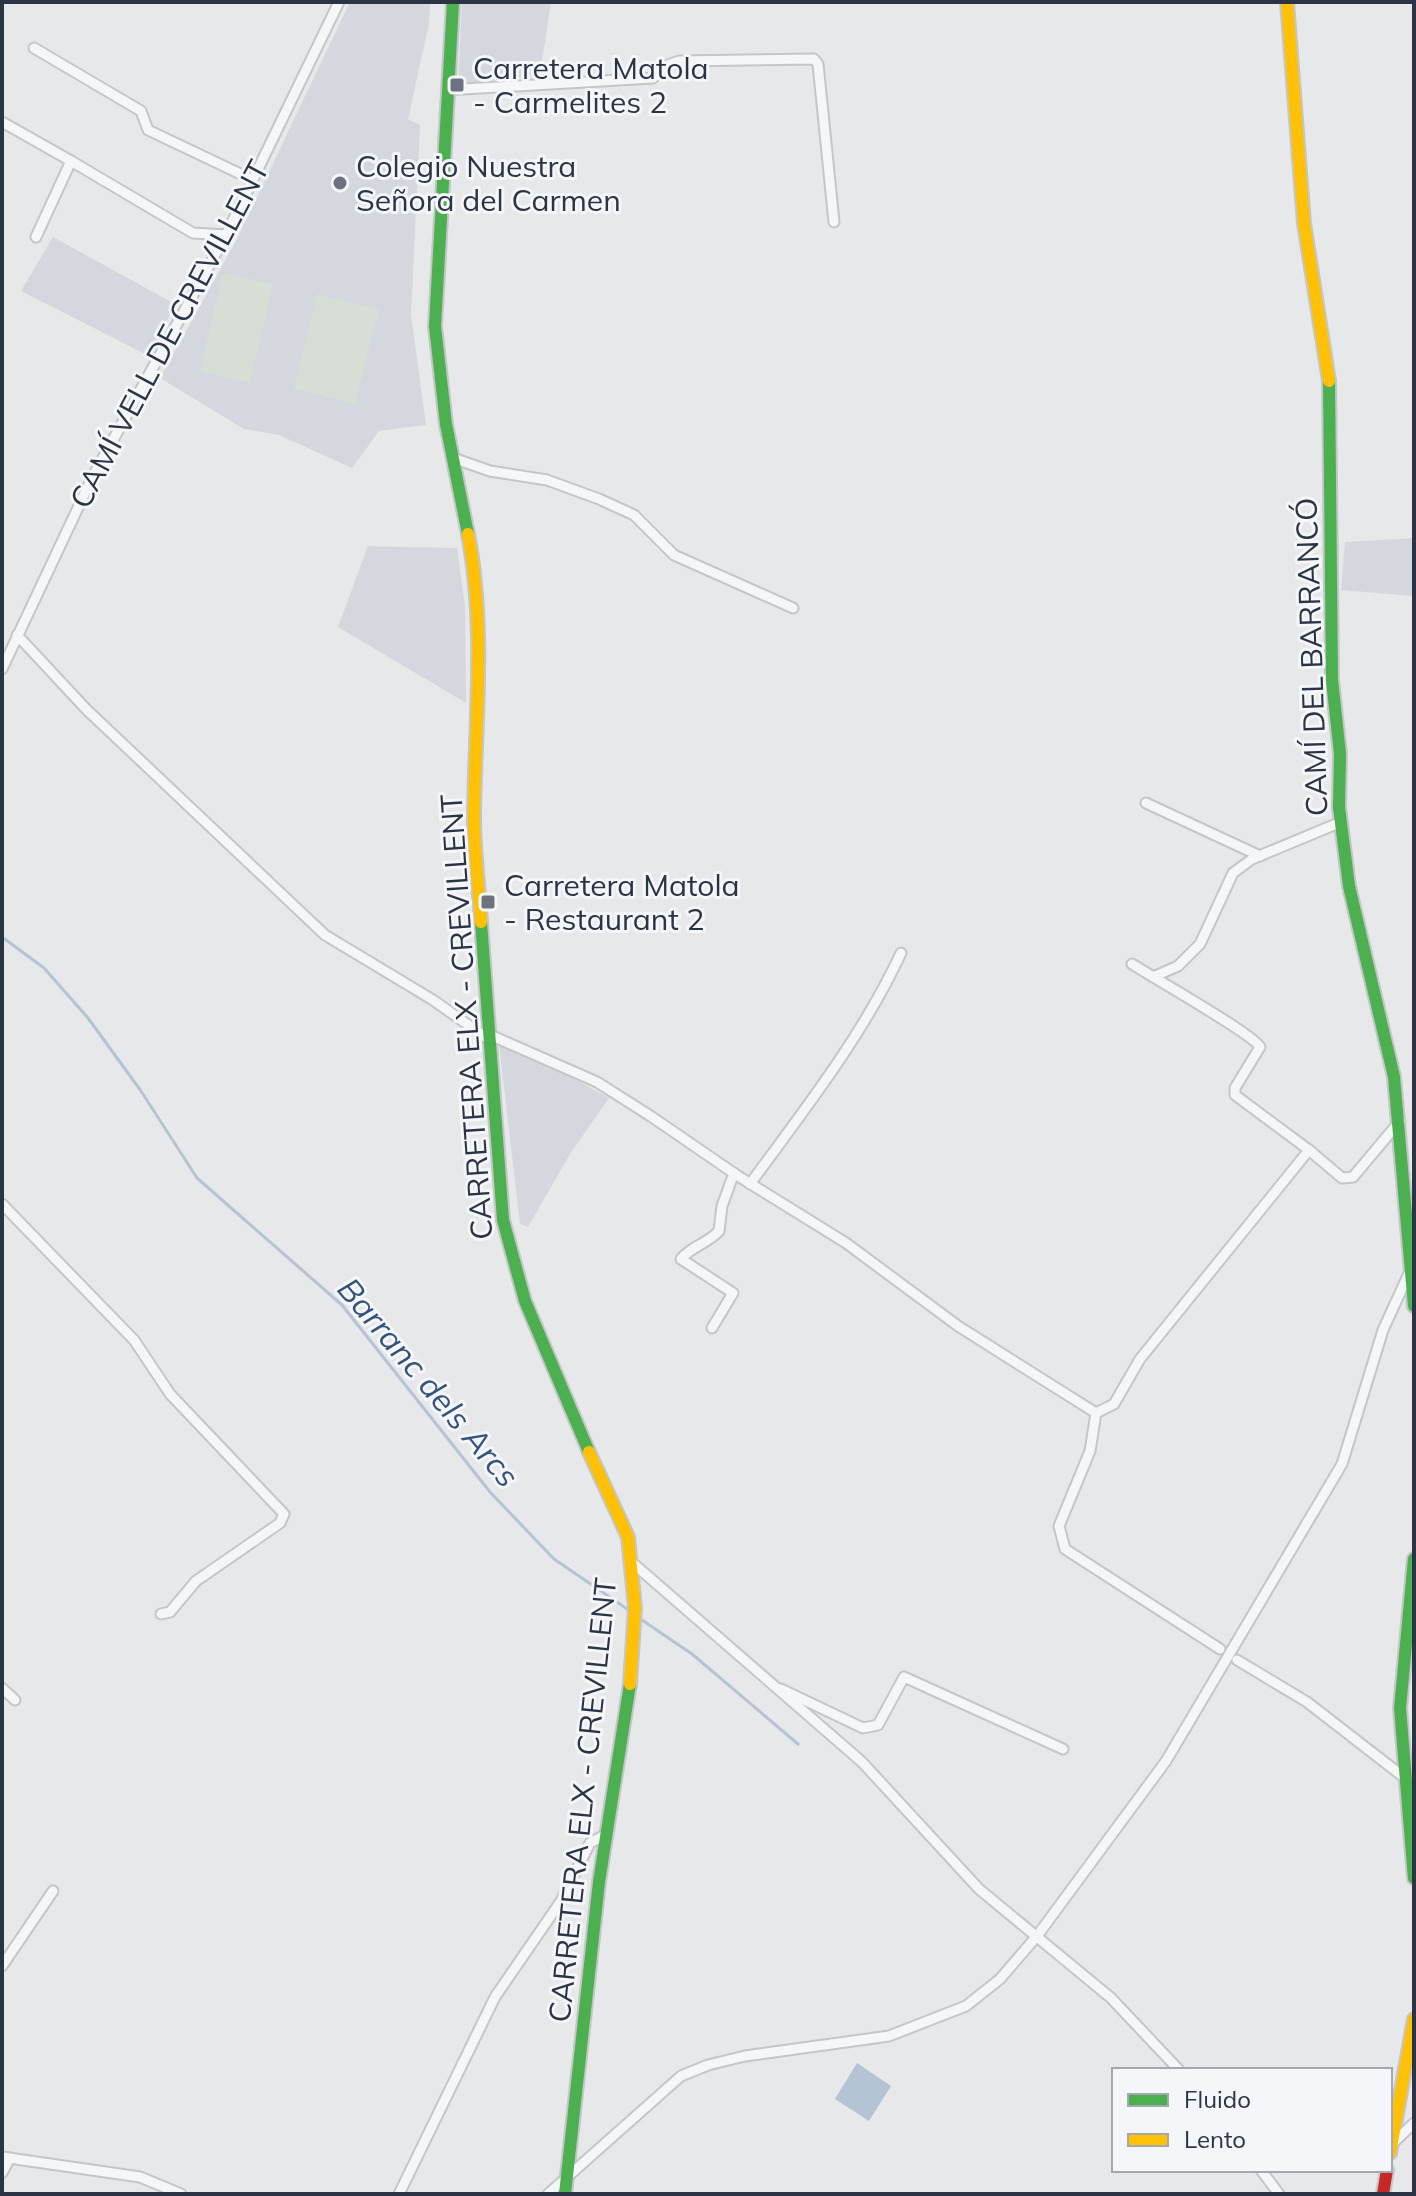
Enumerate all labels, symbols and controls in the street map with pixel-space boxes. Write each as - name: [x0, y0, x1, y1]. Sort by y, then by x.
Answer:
- place label: Carretera Matola - Carmelites 2: [473, 49, 709, 121]
- marker: Carretera Matola - Carmelites 2: [448, 76, 466, 94]
- place label: Colegio Nuestra Señora del Carmen: [356, 147, 621, 219]
- street label: CAMÍ VELL DE CREVILLENT: [61, 153, 277, 515]
- marker: Colegio Nuestra Señora del Carmen: [331, 174, 349, 192]
- street label: CAMÍ DEL BARRANCÓ: [1286, 497, 1336, 817]
- street label: CARRETERA ELX - CREVILLENT: [431, 793, 501, 1241]
- place label: Carretera Matola - Restaurant 2: [504, 866, 740, 938]
- marker: Carretera Matola - Restaurant 2: [479, 893, 497, 911]
- water label: Barranc dels Arcs: [330, 1269, 528, 1495]
- street label: CARRETERA ELX - CREVILLENT: [540, 1576, 624, 2024]
- legend: [1112, 2068, 1392, 2172]
- text: Fluido: [1184, 2084, 1251, 2114]
- text: Lento: [1184, 2124, 1246, 2154]

